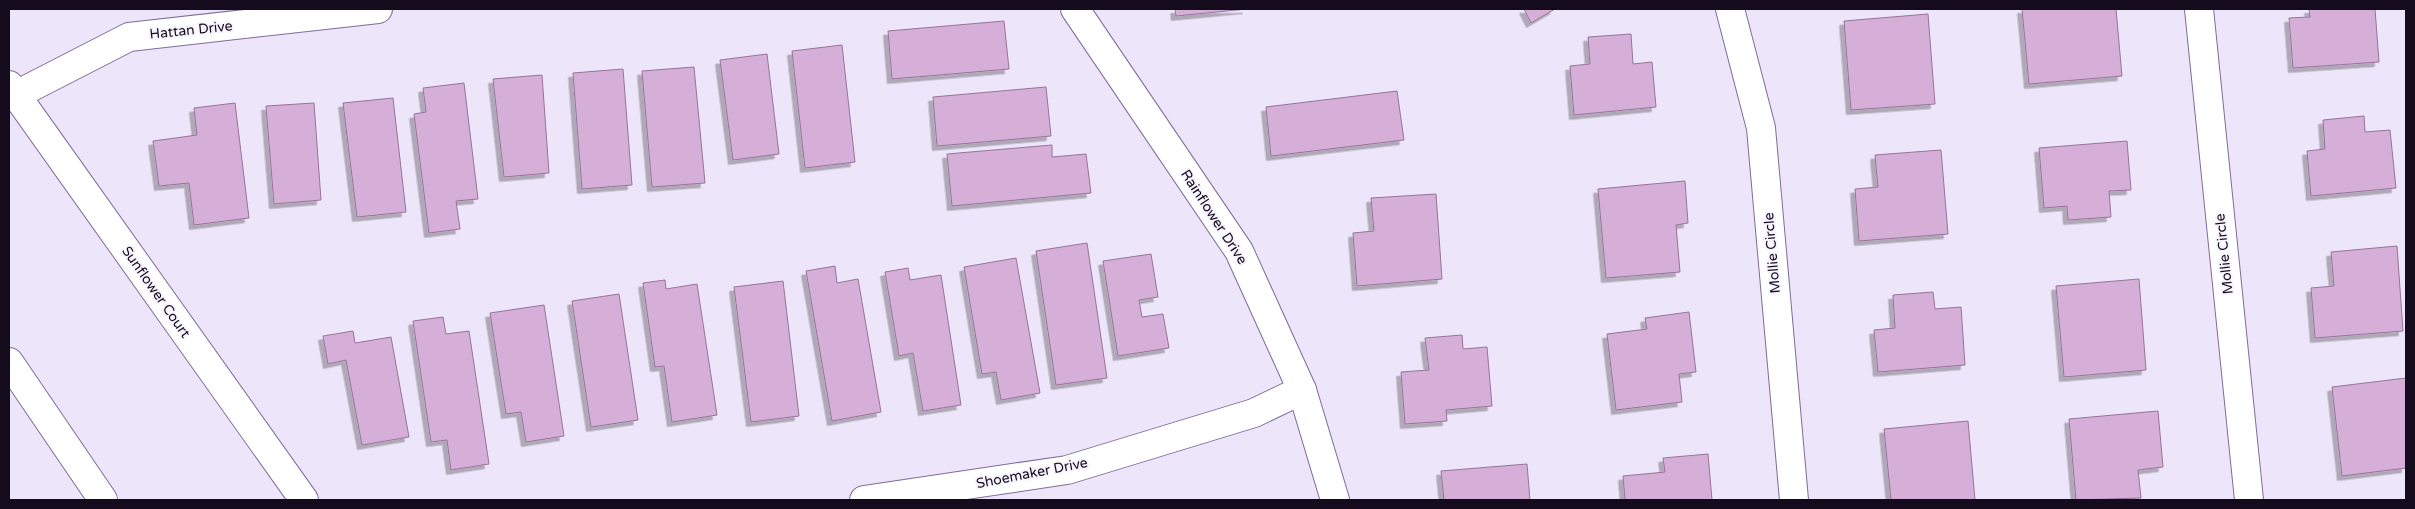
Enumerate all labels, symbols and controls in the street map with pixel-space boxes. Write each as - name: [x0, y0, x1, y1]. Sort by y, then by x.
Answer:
- street label: Hattan Drive: [149, 17, 233, 43]
- street label: Rainflower Drive: [1177, 166, 1251, 268]
- street label: Mollie Circle: [1760, 212, 1784, 294]
- street label: Mollie Circle: [2211, 213, 2237, 295]
- street label: Sunflower Court: [118, 243, 194, 342]
- street label: Shoemaker Drive: [975, 454, 1089, 492]

